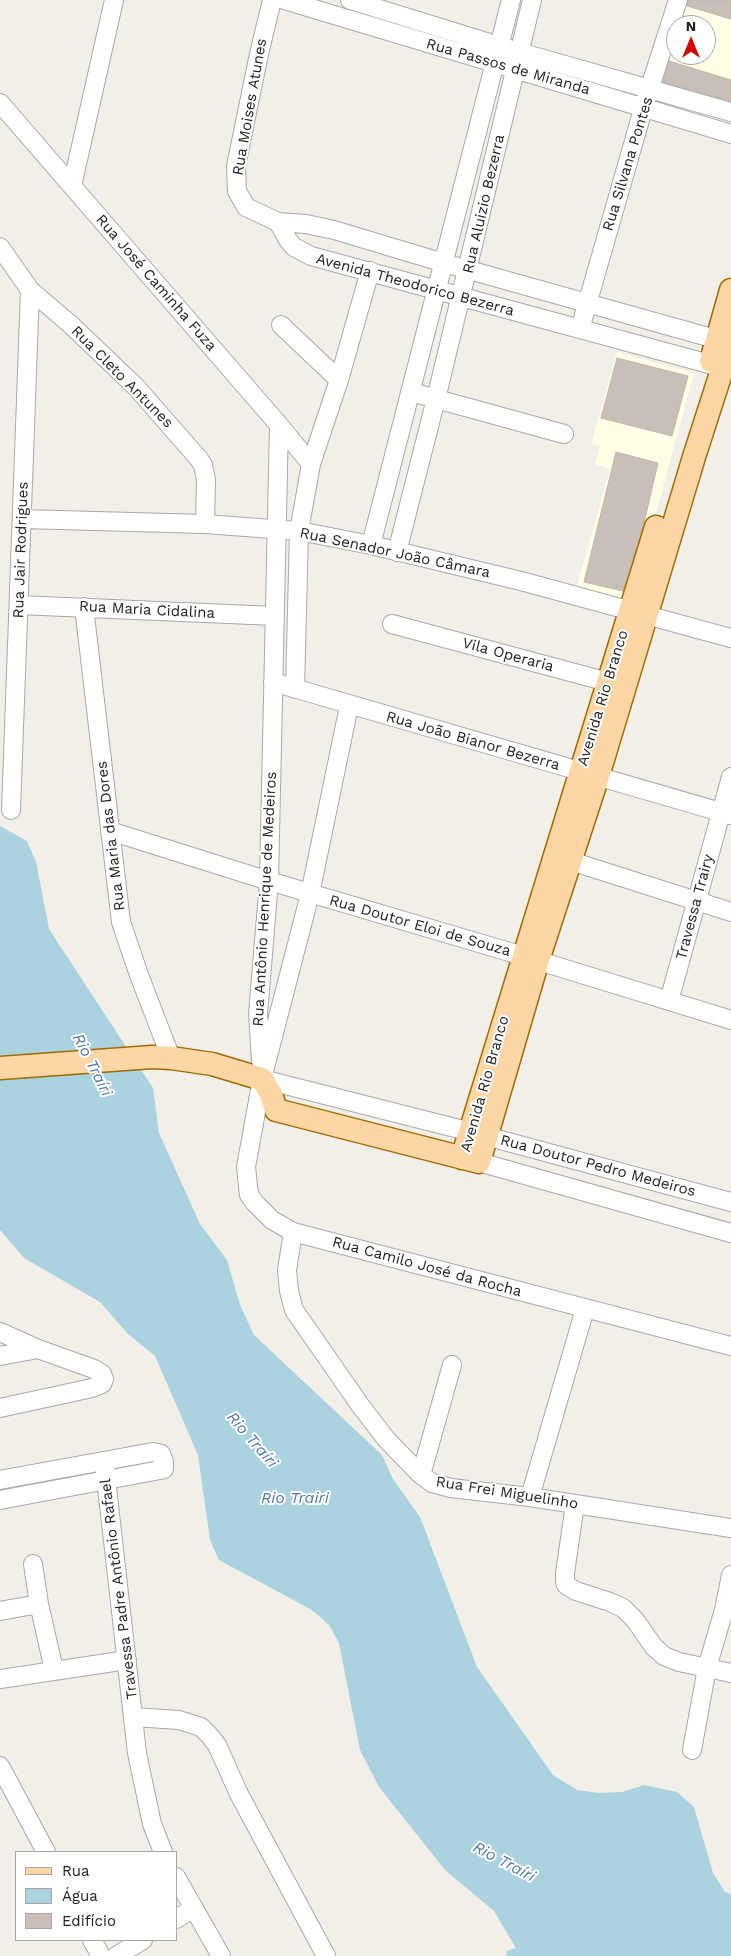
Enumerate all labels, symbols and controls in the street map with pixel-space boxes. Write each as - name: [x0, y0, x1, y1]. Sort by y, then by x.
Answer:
- north arrow: [666, 15, 716, 65]
- text: N: [686, 18, 696, 34]
- street label: Rua Passos de Miranda: [424, 35, 592, 99]
- street label: Rua Moises Atunes: [229, 37, 271, 177]
- street label: Rua Silvana Pontes: [599, 95, 657, 233]
- street label: Rua Aluizio Bezerra: [459, 133, 509, 275]
- street label: Rua José Caminha Fuza: [92, 211, 220, 355]
- street label: Avenida Theodorico Bezerra: [314, 250, 516, 320]
- street label: Rua Cleto Antunes: [67, 322, 177, 432]
- street label: Rua Jair Rodrigues: [10, 481, 32, 619]
- street label: Rua Senador João Câmara: [298, 524, 492, 582]
- street label: Rua Maria Cidalina: [79, 597, 215, 623]
- street label: Avenida Rio Branco: [574, 628, 632, 768]
- street label: Vila Operaria: [460, 634, 556, 676]
- street label: Rua João Bianor Bezerra: [384, 708, 562, 774]
- street label: Rua Maria das Dores: [93, 760, 129, 912]
- street label: Rua Antônio Henrique de Medeiros: [249, 771, 281, 1027]
- street label: Travessa Trairy: [672, 852, 718, 962]
- street label: Rua Doutor Eloi de Souza: [327, 891, 513, 961]
- street label: Avenida Rio Branco: [457, 1014, 513, 1154]
- water label: Rio Traíri: [68, 1030, 116, 1100]
- street label: Rua Doutor Pedro Medeiros: [498, 1131, 698, 1201]
- street label: Rua Camilo José da Rocha: [330, 1233, 524, 1301]
- water label: Rio Traíri: [223, 1408, 281, 1472]
- street label: Rua Frei Miguelinho: [435, 1473, 579, 1513]
- street label: Travessa Padre Antônio Rafael: [97, 1478, 141, 1700]
- water label: Rio Trairi: [261, 1488, 329, 1508]
- water label: Rio Traíri: [470, 1838, 538, 1886]
- legend: [15, 1851, 178, 1941]
- text: Rua: [62, 1862, 90, 1880]
- text: Água: [62, 1887, 98, 1905]
- text: Edifício: [62, 1912, 116, 1930]

